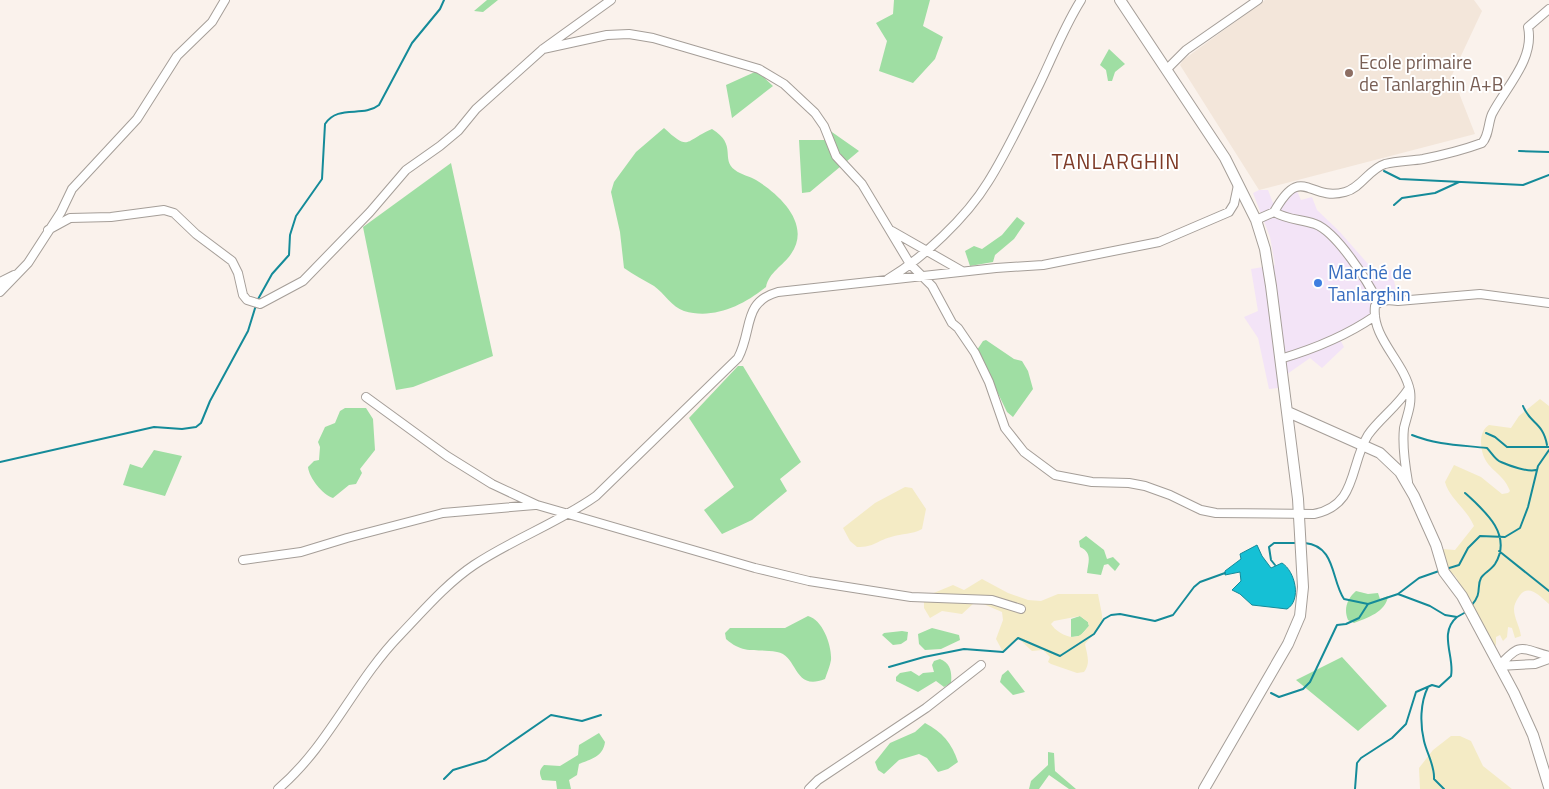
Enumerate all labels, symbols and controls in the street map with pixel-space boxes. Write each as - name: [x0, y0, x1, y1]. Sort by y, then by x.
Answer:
- place label: Ecole primaire de Tanlarghin A+B: [1359, 47, 1503, 98]
- marker: Ecole primaire de Tanlarghin A+B: [1343, 67, 1355, 79]
- district label: TANLARGHIN: [1052, 145, 1180, 177]
- place label: Marché de Tanlarghin: [1328, 257, 1412, 308]
- marker: Marché de Tanlarghin: [1312, 277, 1324, 289]

